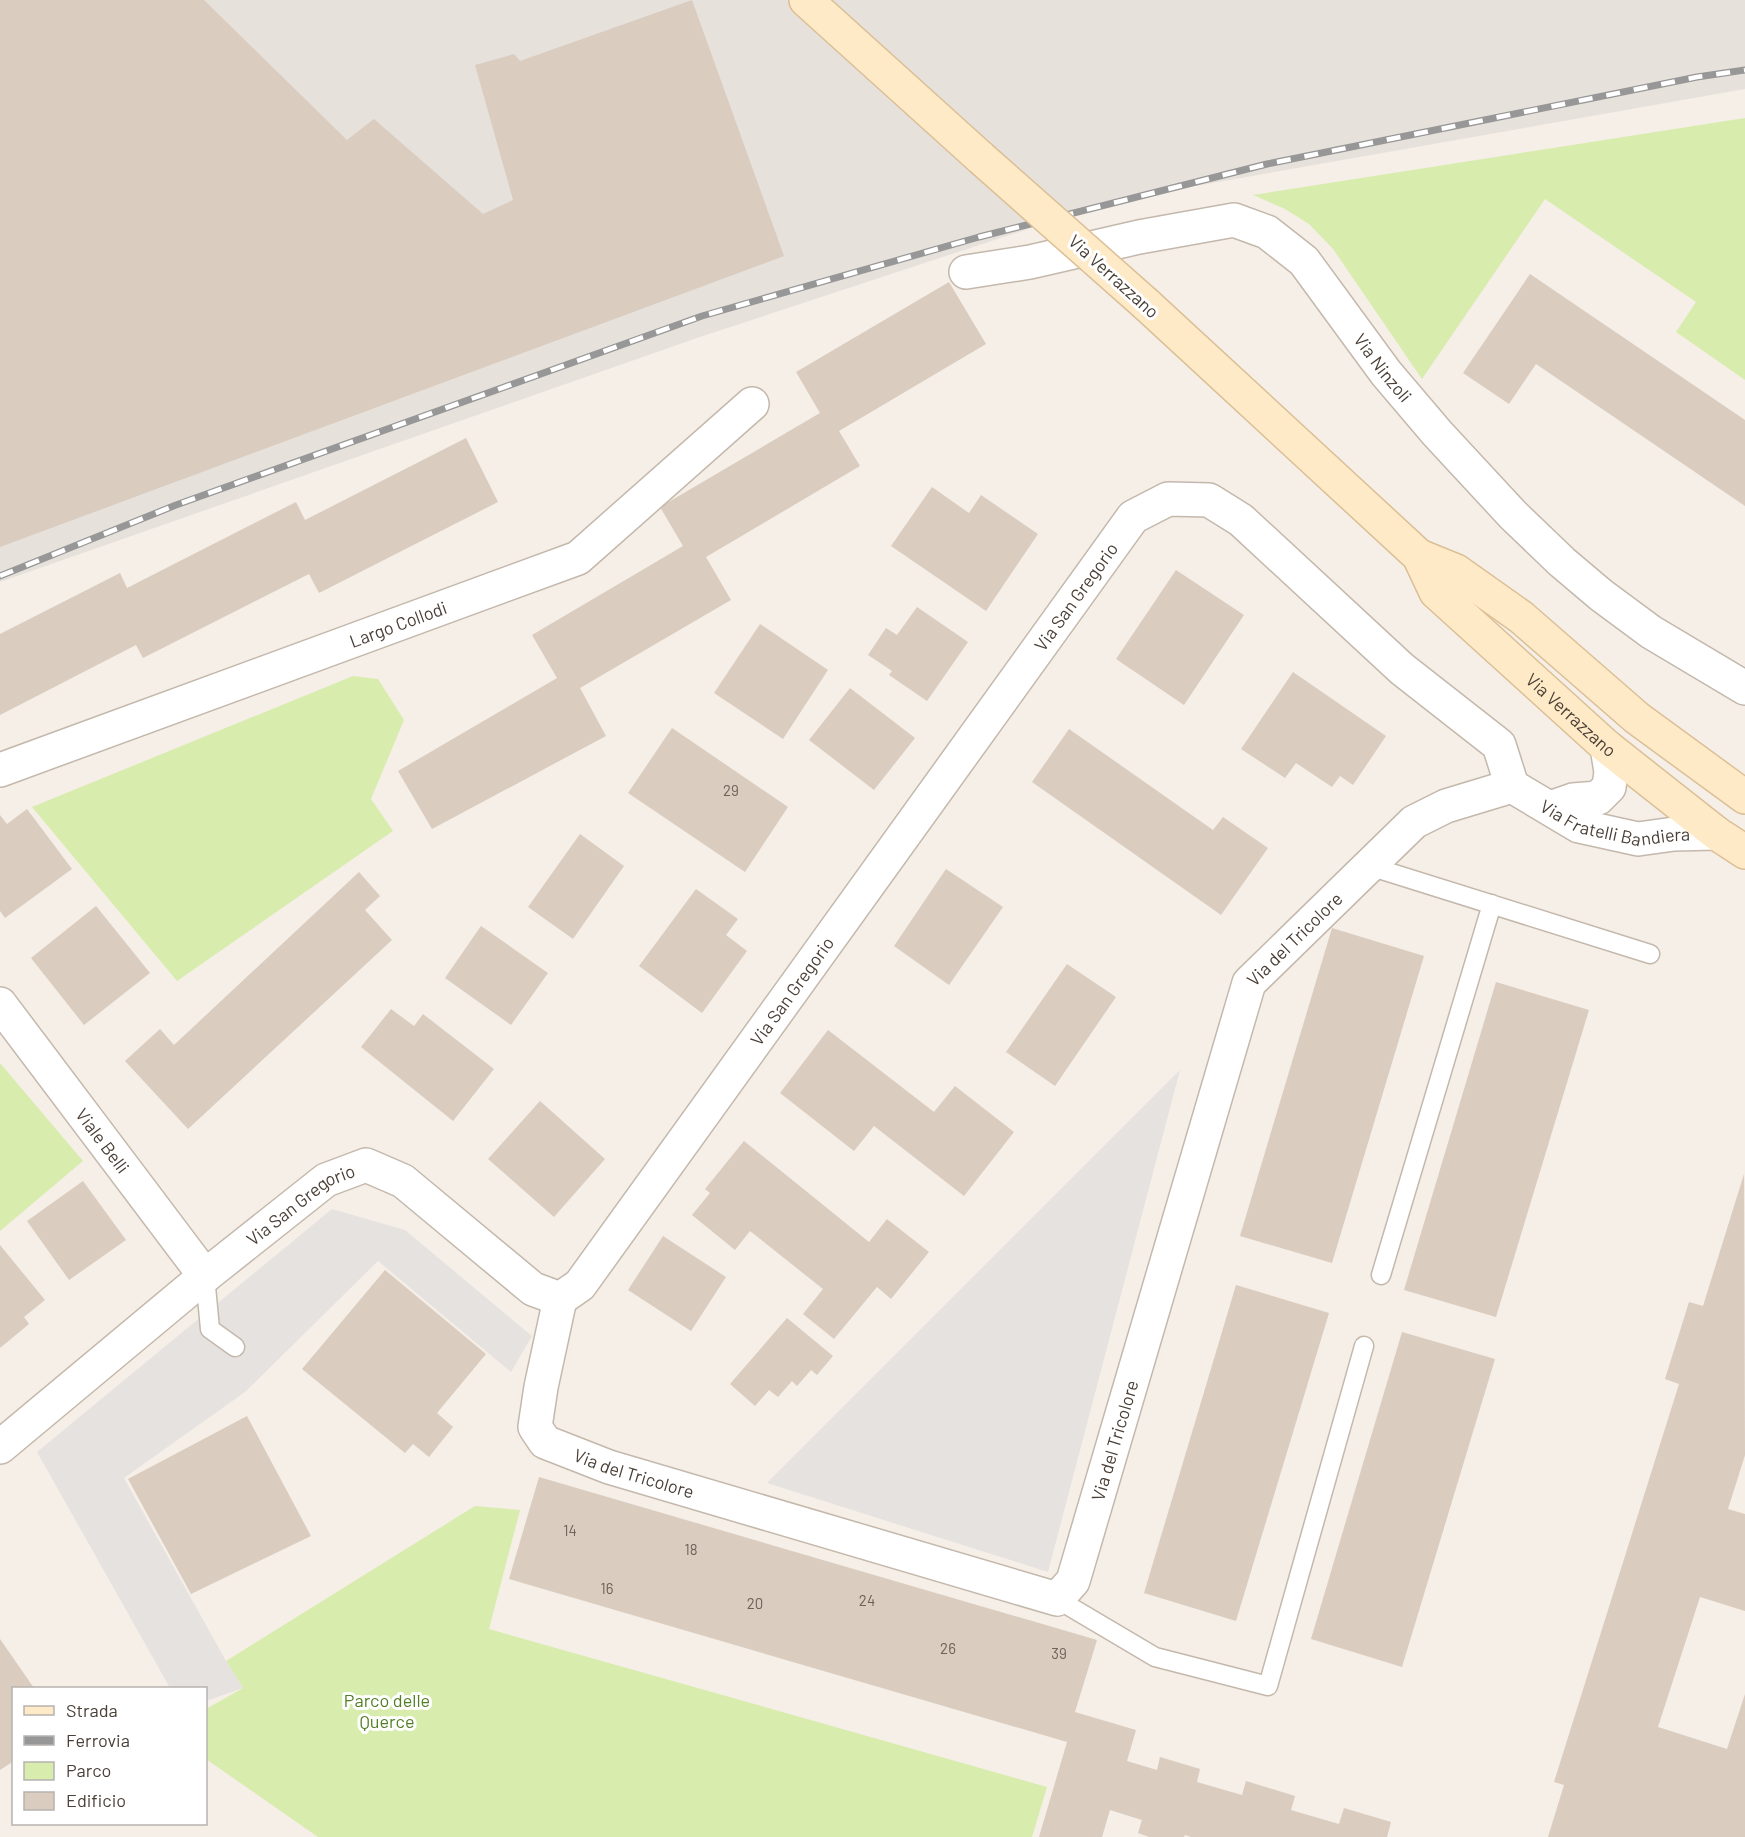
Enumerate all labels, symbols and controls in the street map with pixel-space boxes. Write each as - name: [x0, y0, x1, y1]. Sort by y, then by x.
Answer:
- street label: Via Verrazzano: [1064, 230, 1164, 322]
- street label: Via Ninzoli: [1350, 329, 1417, 406]
- street label: Via San Gregorio: [1029, 538, 1122, 655]
- street label: Largo Collodi: [346, 596, 450, 652]
- street label: Via Verrazzano: [1522, 668, 1621, 761]
- house number: 29: [723, 781, 739, 799]
- street label: Via Fratelli Bandiera: [1537, 795, 1690, 850]
- street label: Via del Tricolore: [1242, 887, 1347, 990]
- street label: Via San Gregorio: [745, 932, 838, 1050]
- street label: Viale Belli: [71, 1104, 134, 1177]
- street label: Via San Gregorio: [242, 1159, 358, 1250]
- street label: Via del Tricolore: [1086, 1377, 1143, 1503]
- street label: Via del Tricolore: [571, 1443, 697, 1502]
- house number: 14: [563, 1521, 577, 1539]
- house number: 18: [684, 1540, 698, 1558]
- house number: 16: [601, 1579, 613, 1597]
- house number: 24: [859, 1591, 875, 1609]
- house number: 20: [747, 1594, 763, 1612]
- house number: 26: [940, 1639, 956, 1657]
- house number: 39: [1051, 1644, 1067, 1662]
- legend: [12, 1687, 207, 1825]
- park label: Parco delle Querce: [344, 1689, 430, 1732]
- text: Strada: [66, 1699, 118, 1721]
- text: Ferrovia: [66, 1729, 130, 1751]
- text: Parco: [66, 1759, 111, 1781]
- text: Edificio: [66, 1789, 126, 1811]

